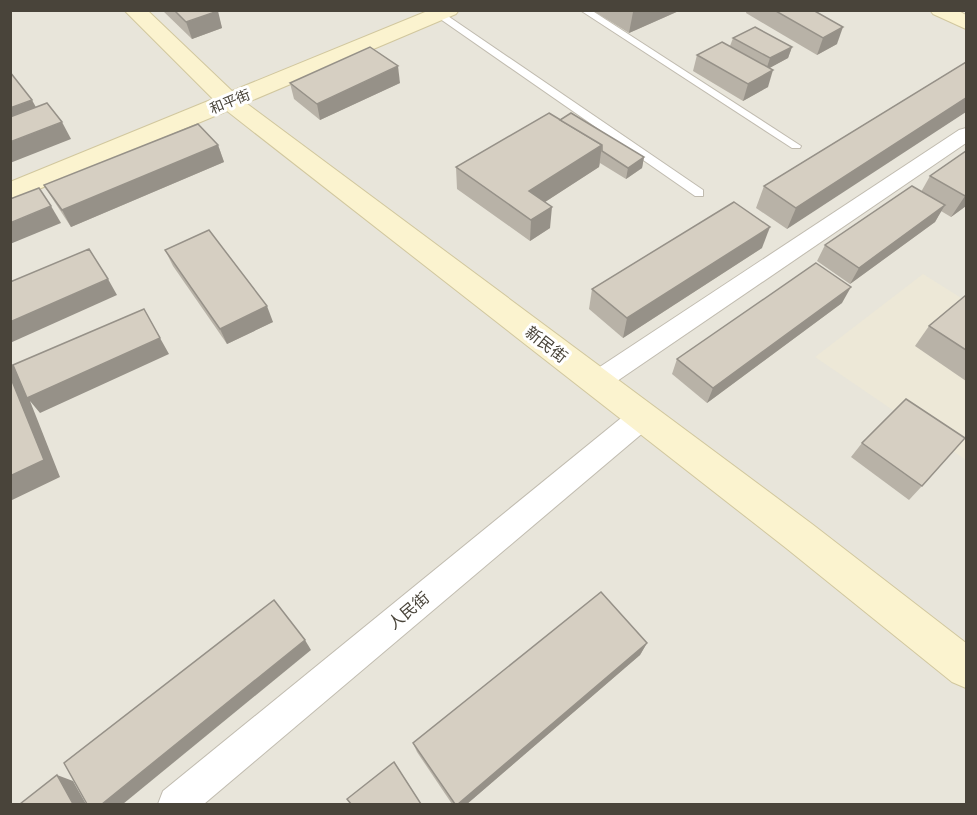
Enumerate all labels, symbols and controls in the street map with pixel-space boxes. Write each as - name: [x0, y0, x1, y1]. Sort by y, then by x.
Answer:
- street label: 和平街: [207, 86, 253, 118]
- street label: 新民街: [521, 322, 571, 368]
- street label: 人民街: [384, 588, 434, 634]

